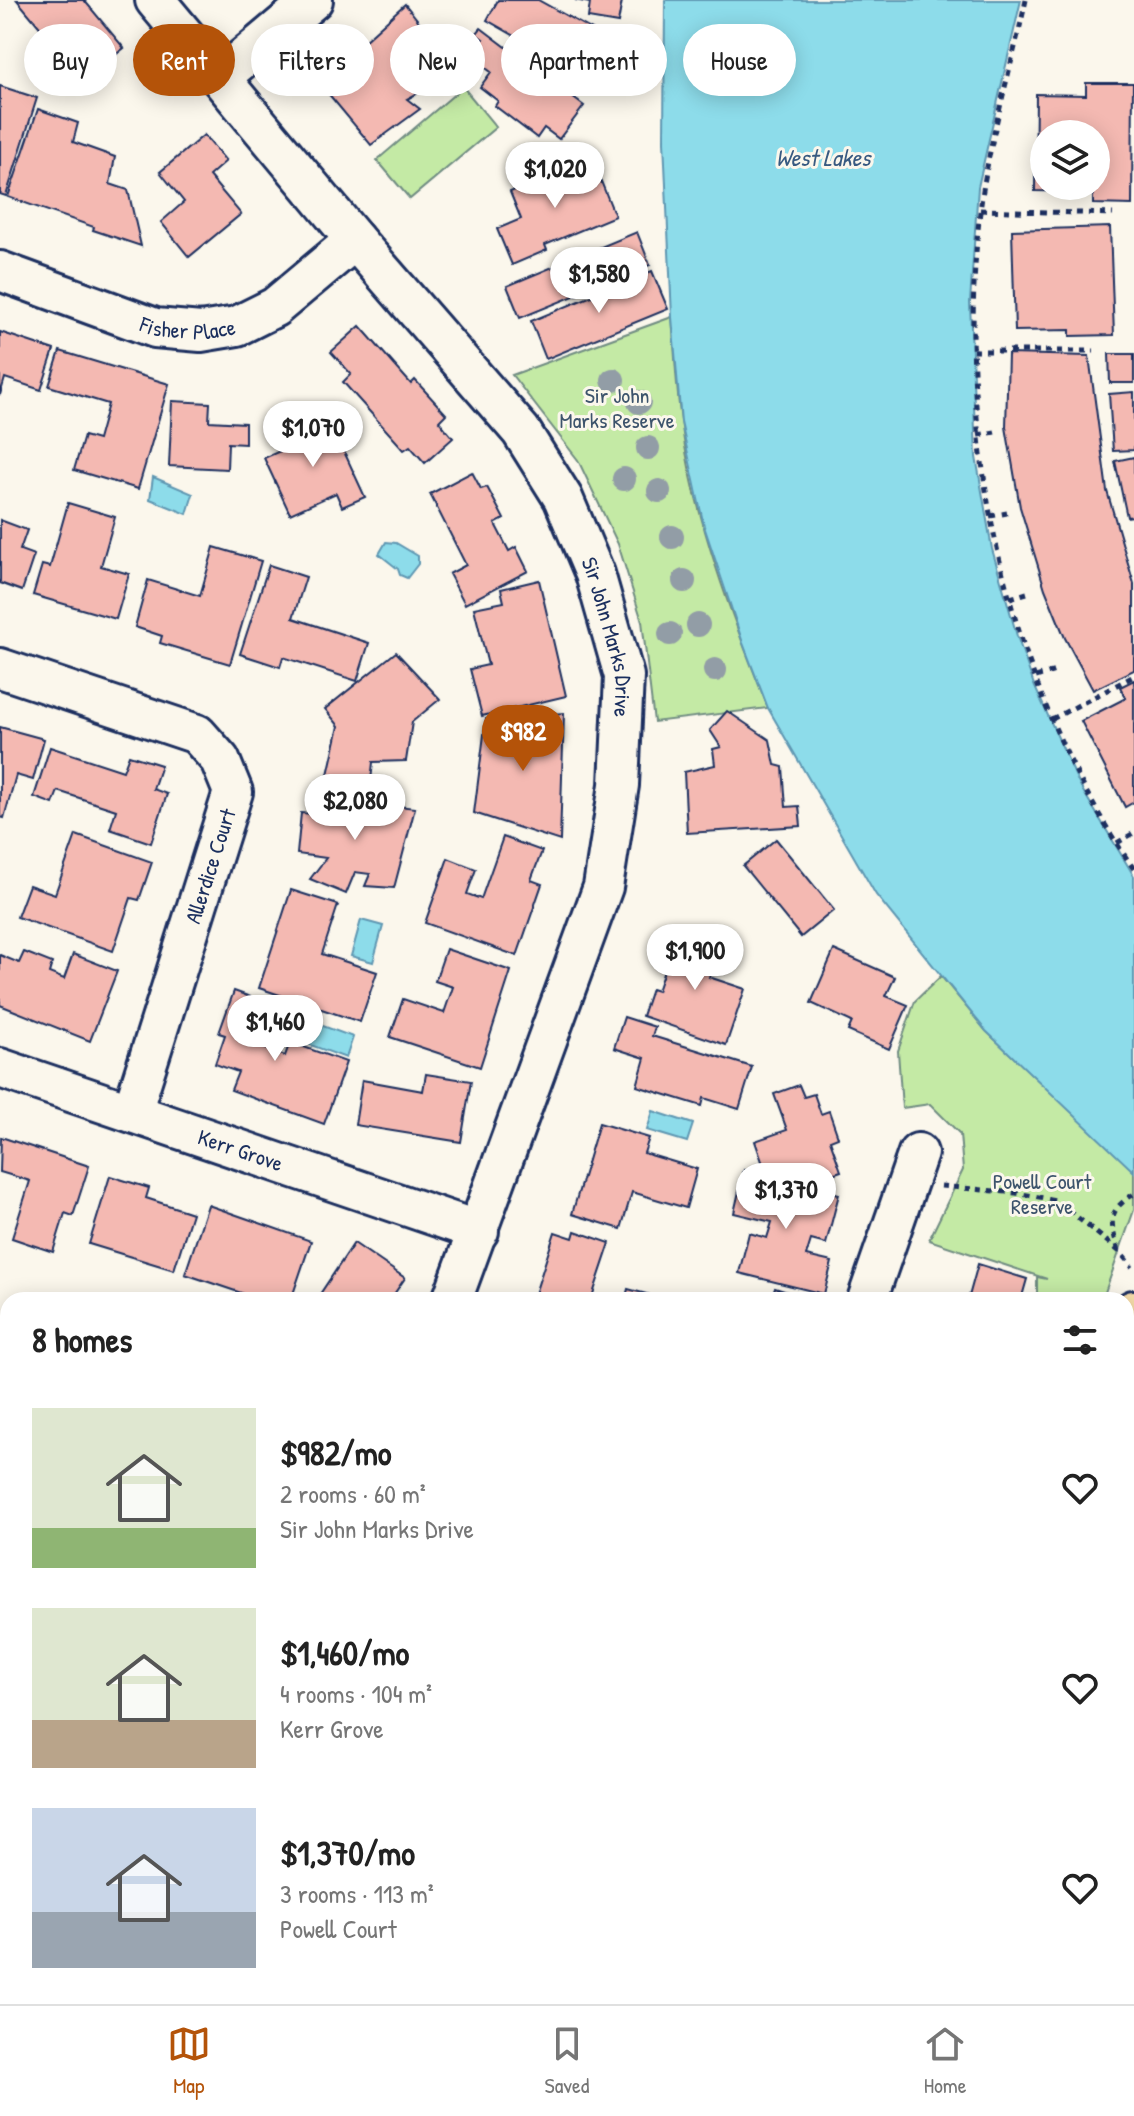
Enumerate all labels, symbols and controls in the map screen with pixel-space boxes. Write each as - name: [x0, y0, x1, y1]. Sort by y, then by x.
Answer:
- chip: Buy: [24, 24, 117, 96]
- chip: Rent: [133, 24, 235, 96]
- chip: Filters: [251, 24, 374, 96]
- chip: New: [390, 24, 485, 96]
- chip: Apartment: [501, 24, 667, 96]
- chip: House: [683, 24, 796, 96]
- map controls: [1030, 120, 1110, 200]
- button: layers: [1030, 120, 1110, 200]
- water label: West Lakes: [776, 141, 873, 173]
- pin: $1,020: [490, 142, 620, 210]
- text: $1,020: [523, 150, 587, 185]
- pin: $1,580: [534, 247, 664, 315]
- text: $1,580: [568, 255, 630, 290]
- street label: Fisher Place: [135, 308, 238, 347]
- park label: Sir John Marks Reserve: [560, 380, 675, 435]
- pin: $1,070: [248, 401, 378, 469]
- text: $1,070: [281, 409, 345, 444]
- street label: Sir John Marks Drive: [575, 552, 639, 718]
- pin: $982: [476, 705, 570, 773]
- text: $982: [500, 713, 546, 748]
- pin: $2,080: [290, 774, 420, 842]
- text: $2,080: [322, 782, 388, 817]
- street label: Allerdice Court: [177, 804, 243, 927]
- pin: $1,900: [630, 924, 760, 992]
- text: $1,900: [665, 932, 725, 967]
- pin: $1,460: [210, 995, 340, 1063]
- text: $1,460: [245, 1003, 305, 1038]
- street label: Kerr Grove: [194, 1121, 287, 1178]
- pin: $1,370: [721, 1163, 851, 1231]
- park label: Powell Court Reserve: [993, 1166, 1092, 1221]
- text: $1,370: [754, 1171, 818, 1206]
- text: 8 homes: [32, 1317, 132, 1363]
- icon: filters: [1058, 1318, 1102, 1362]
- text: $982/mo: [280, 1430, 392, 1476]
- icon: home: [96, 1440, 192, 1536]
- icon: heart: [1058, 1466, 1102, 1510]
- text: 2 rooms · 60 m²: [280, 1476, 426, 1511]
- text: Sir John Marks Drive: [280, 1511, 474, 1546]
- text: $1,460/mo: [280, 1630, 409, 1676]
- icon: home: [96, 1640, 192, 1736]
- icon: heart: [1058, 1666, 1102, 1710]
- text: 4 rooms · 104 m²: [280, 1676, 432, 1711]
- text: Kerr Grove: [280, 1711, 384, 1746]
- text: $1,370/mo: [280, 1830, 415, 1876]
- icon: home: [96, 1840, 192, 1936]
- icon: heart: [1058, 1866, 1102, 1910]
- text: 3 rooms · 113 m²: [280, 1876, 434, 1911]
- text: Powell Court: [280, 1911, 397, 1946]
- tab: Map: [167, 2022, 211, 2100]
- tab: Saved: [545, 2022, 589, 2100]
- tab: Home: [923, 2022, 967, 2100]

